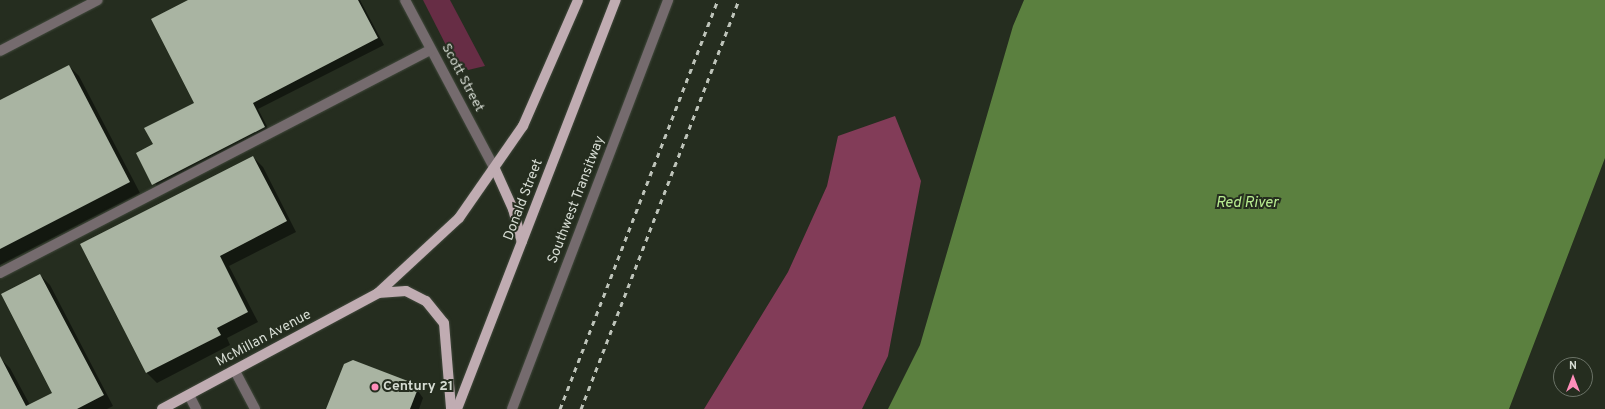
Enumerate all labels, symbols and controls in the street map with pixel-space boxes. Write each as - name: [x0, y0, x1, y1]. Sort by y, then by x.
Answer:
- street label: Scott Street: [437, 41, 487, 115]
- street label: Southwest Transitway: [545, 133, 609, 267]
- street label: Donald Street: [501, 157, 547, 243]
- water label: Red River: [1216, 195, 1278, 213]
- street label: McMillan Avenue: [213, 307, 315, 371]
- north arrow: [1553, 357, 1593, 397]
- text: N: [1569, 359, 1577, 373]
- place label: Century 21: [383, 379, 453, 395]
- marker: Century 21: [370, 382, 380, 392]

